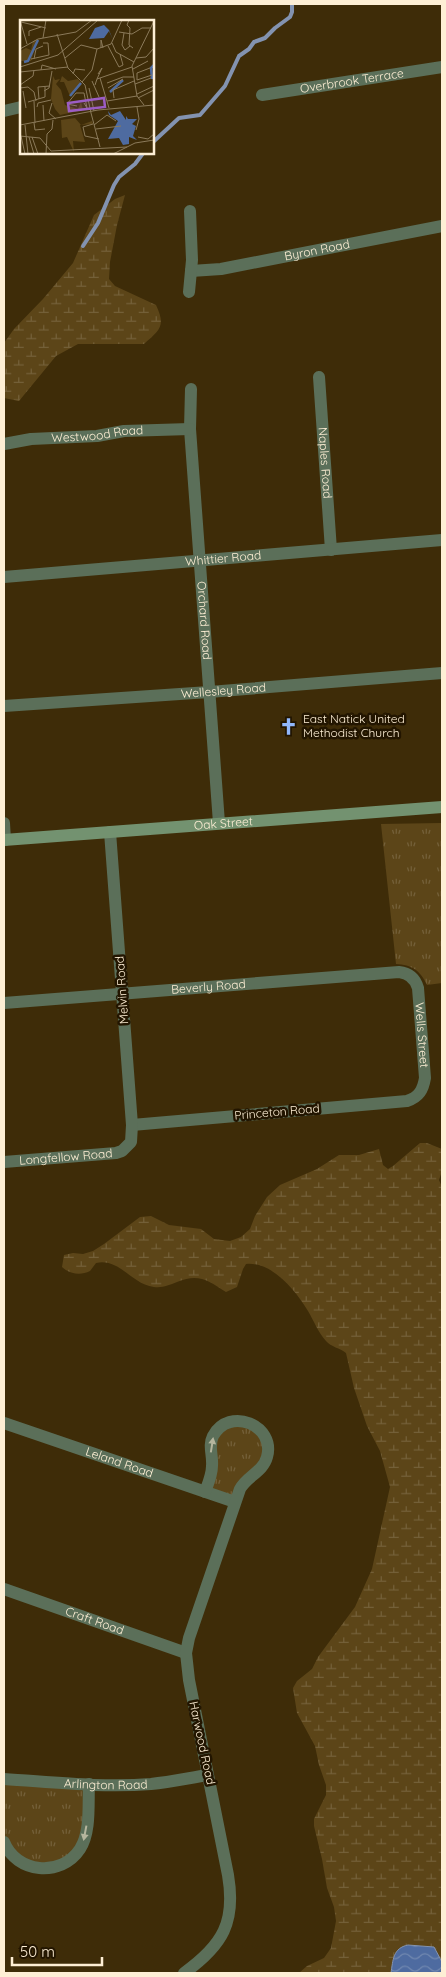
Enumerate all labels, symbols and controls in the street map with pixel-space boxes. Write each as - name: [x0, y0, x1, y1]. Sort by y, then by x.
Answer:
- inset map: [20, 20, 154, 154]
- street label: Overbrook Terrace: [299, 65, 405, 96]
- street label: Byron Road: [283, 236, 351, 263]
- street label: Westwood Road: [51, 422, 143, 445]
- street label: Naples Road: [315, 427, 335, 499]
- street label: Whittier Road: [185, 547, 262, 569]
- street label: Orchard Road: [194, 581, 215, 660]
- street label: Wellesley Road: [180, 679, 267, 701]
- place label: East Natick United Methodist Church: [303, 711, 405, 740]
- church icon: East Natick United Methodist Church: [279, 716, 299, 736]
- street label: Oak Street: [193, 813, 253, 833]
- street label: Melvin Road: [112, 956, 131, 1025]
- street label: Beverly Road: [170, 976, 246, 997]
- street label: Wells Street: [412, 1002, 432, 1068]
- street label: Princeton Road: [234, 1100, 320, 1123]
- street label: Longfellow Road: [19, 1145, 113, 1168]
- one-way arrow: [208, 1436, 216, 1452]
- street label: Leland Road: [84, 1443, 155, 1481]
- street label: Craft Road: [63, 1603, 126, 1638]
- street label: Harwood Road: [186, 1700, 219, 1786]
- street label: Arlington Road: [64, 1775, 148, 1792]
- one-way arrow: [81, 1825, 89, 1841]
- scale bar: [12, 1934, 102, 1966]
- text: 50 m: [20, 1942, 55, 1961]

